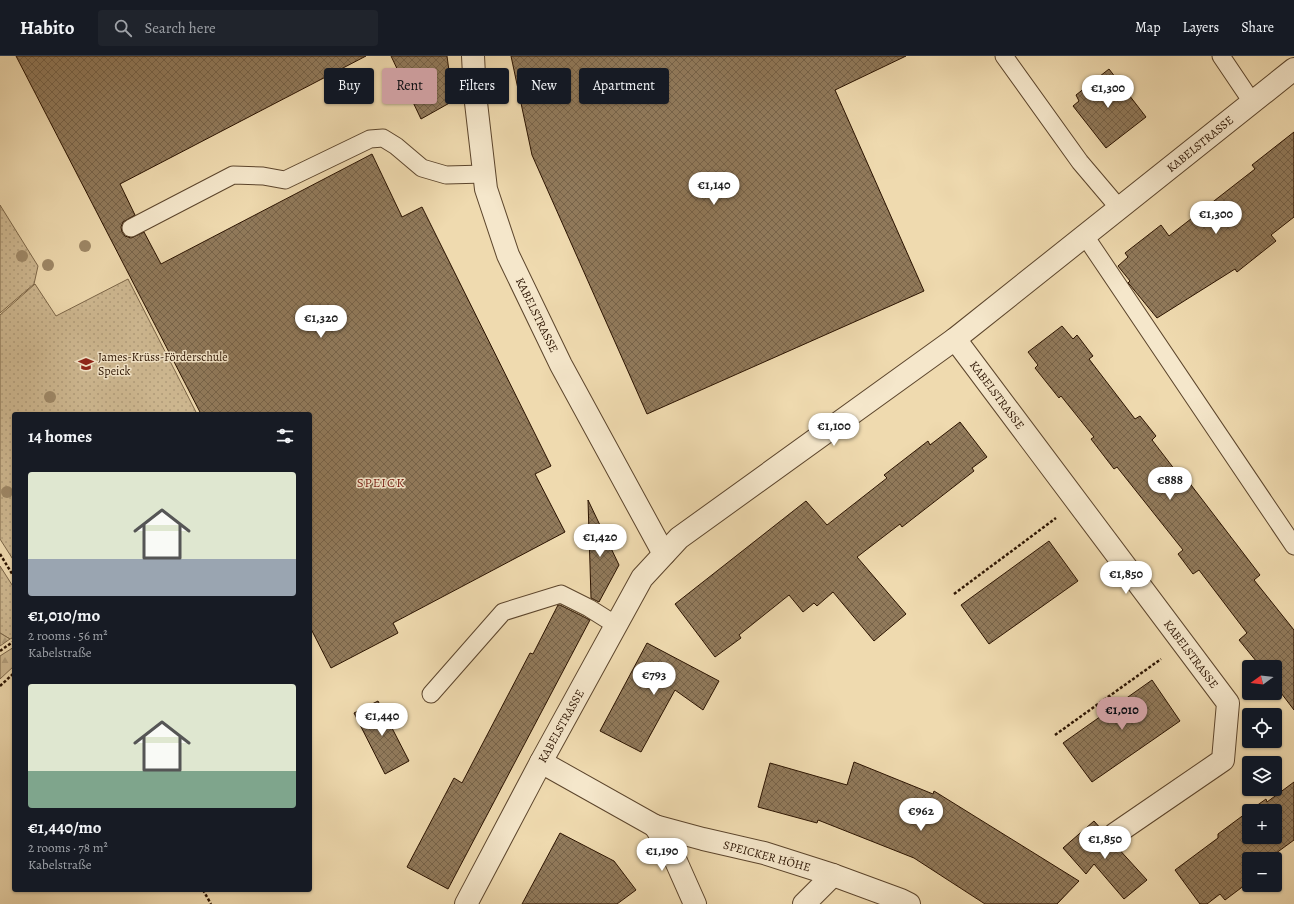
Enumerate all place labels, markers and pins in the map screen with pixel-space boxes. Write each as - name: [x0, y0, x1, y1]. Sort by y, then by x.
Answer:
- pin: €1,300: [1075, 75, 1141, 109]
- pin: €1,140: [681, 172, 747, 206]
- pin: €1,300: [1183, 201, 1249, 235]
- pin: €1,320: [288, 305, 354, 339]
- place label: James-Krüss-Förderschule Speick: [98, 349, 228, 379]
- school or university icon: James-Krüss-Förderschule Speick: [77, 355, 95, 373]
- pin: €1,100: [801, 413, 867, 447]
- pin: €888: [1146, 467, 1194, 501]
- pin: €1,420: [567, 524, 633, 558]
- pin: €1,850: [1093, 561, 1159, 595]
- pin: €793: [630, 662, 678, 696]
- pin: €1,010: [1089, 697, 1155, 731]
- pin: €1,440: [349, 703, 415, 737]
- pin: €962: [897, 798, 945, 832]
- pin: €1,850: [1072, 826, 1138, 860]
- pin: €1,190: [629, 838, 695, 872]

